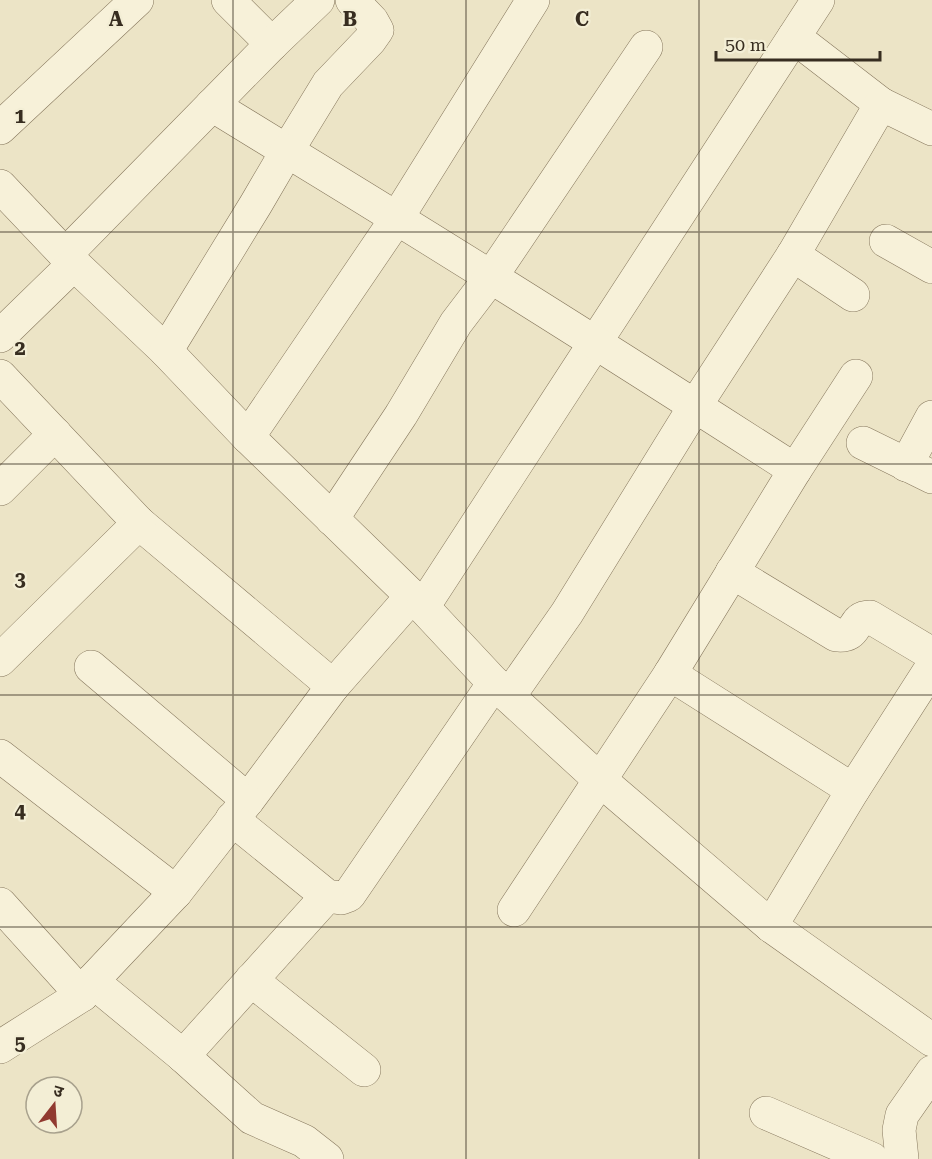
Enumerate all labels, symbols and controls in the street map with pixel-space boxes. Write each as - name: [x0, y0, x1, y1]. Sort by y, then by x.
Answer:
- text: A: [109, 7, 124, 31]
- text: B: [343, 7, 357, 31]
- text: C: [575, 7, 589, 31]
- scale bar: [716, 24, 880, 62]
- text: 50 m: [725, 34, 766, 55]
- text: 1: [14, 104, 26, 128]
- text: 2: [14, 336, 26, 360]
- text: 3: [14, 567, 26, 591]
- text: 4: [14, 799, 26, 823]
- text: 5: [14, 1031, 26, 1055]
- north arrow: [24, 1075, 84, 1135]
- text: उ: [51, 1081, 66, 1102]

